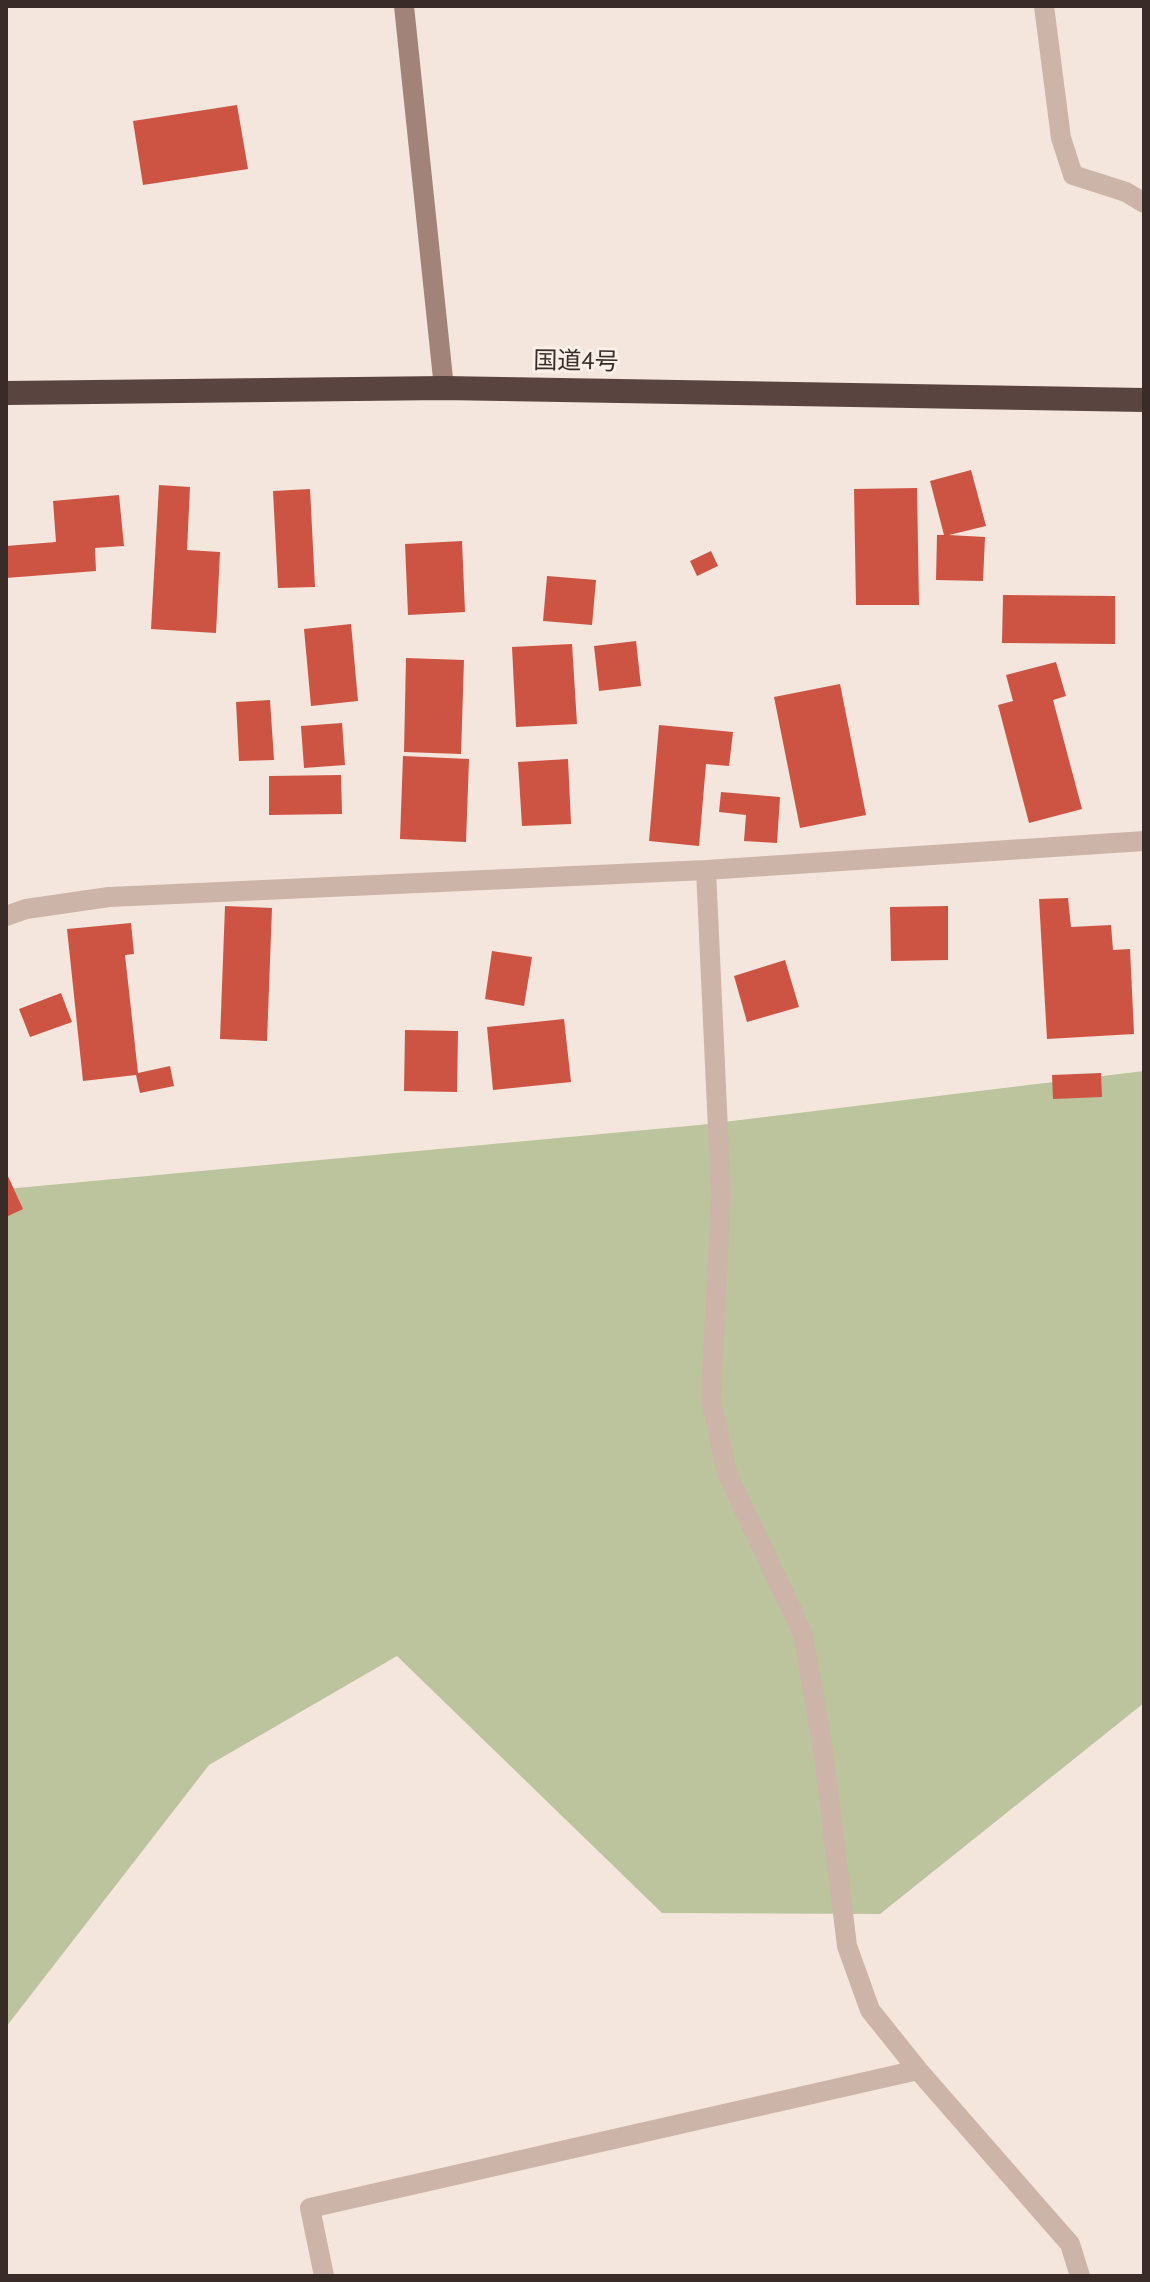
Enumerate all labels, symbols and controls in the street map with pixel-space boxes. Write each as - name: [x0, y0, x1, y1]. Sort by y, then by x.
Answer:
- street label: 国道4号: [533, 347, 619, 377]

